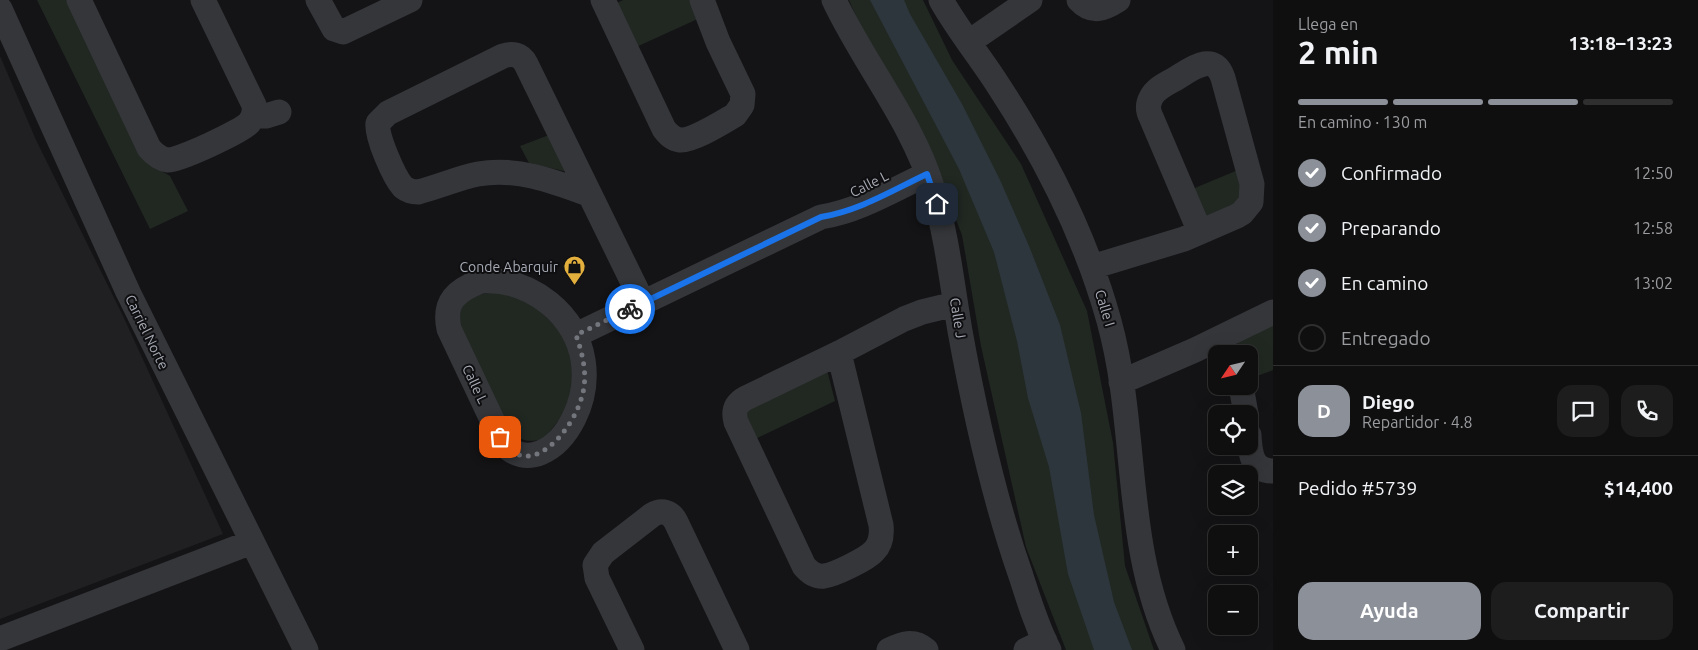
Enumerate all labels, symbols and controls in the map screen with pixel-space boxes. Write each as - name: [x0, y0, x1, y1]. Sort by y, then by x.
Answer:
- text: Llega en: [1298, 15, 1358, 33]
- text: 13:18–13:23: [1568, 32, 1673, 54]
- text: 2 min: [1298, 34, 1379, 70]
- text: En camino · 130 m: [1298, 113, 1427, 131]
- icon: check: [1298, 159, 1326, 187]
- text: Confirmado: [1341, 162, 1442, 184]
- text: 12:50: [1633, 164, 1673, 182]
- street label: Calle L: [847, 168, 891, 200]
- pin: [916, 183, 958, 225]
- icon: home: [923, 190, 951, 218]
- icon: check: [1298, 214, 1326, 242]
- text: Preparando: [1341, 217, 1441, 239]
- text: 12:58: [1633, 219, 1673, 237]
- shop icon: Conde Abarquir: [562, 255, 586, 286]
- place label: Conde Abarquir: [459, 259, 559, 275]
- icon: check: [1298, 269, 1326, 297]
- text: En camino: [1341, 272, 1428, 294]
- text: 13:02: [1633, 274, 1673, 292]
- courier: [605, 284, 655, 334]
- street label: Calle I: [1092, 288, 1118, 328]
- street label: Carriel Norte: [122, 292, 172, 372]
- icon: bike: [616, 295, 644, 323]
- street label: Calle J: [947, 297, 969, 339]
- text: Entregado: [1341, 327, 1431, 349]
- north arrow: [1208, 345, 1258, 395]
- map controls: [1208, 345, 1258, 635]
- street label: Calle L: [459, 362, 491, 406]
- button: chat: [1557, 385, 1609, 437]
- button: phone: [1621, 385, 1673, 437]
- text: Diego: [1362, 391, 1415, 413]
- text: D: [1317, 400, 1331, 422]
- button: locate: [1208, 405, 1258, 455]
- text: Repartidor · 4.8: [1362, 413, 1473, 431]
- pin: [479, 416, 521, 458]
- icon: bag: [486, 423, 514, 451]
- button: layers: [1208, 465, 1258, 515]
- text: Pedido #5739: [1298, 477, 1417, 499]
- text: $14,400: [1604, 477, 1673, 499]
- button: +: [1208, 525, 1258, 575]
- button: Ayuda: [1298, 582, 1481, 640]
- button: Compartir: [1491, 582, 1673, 640]
- button: −: [1208, 585, 1258, 635]

